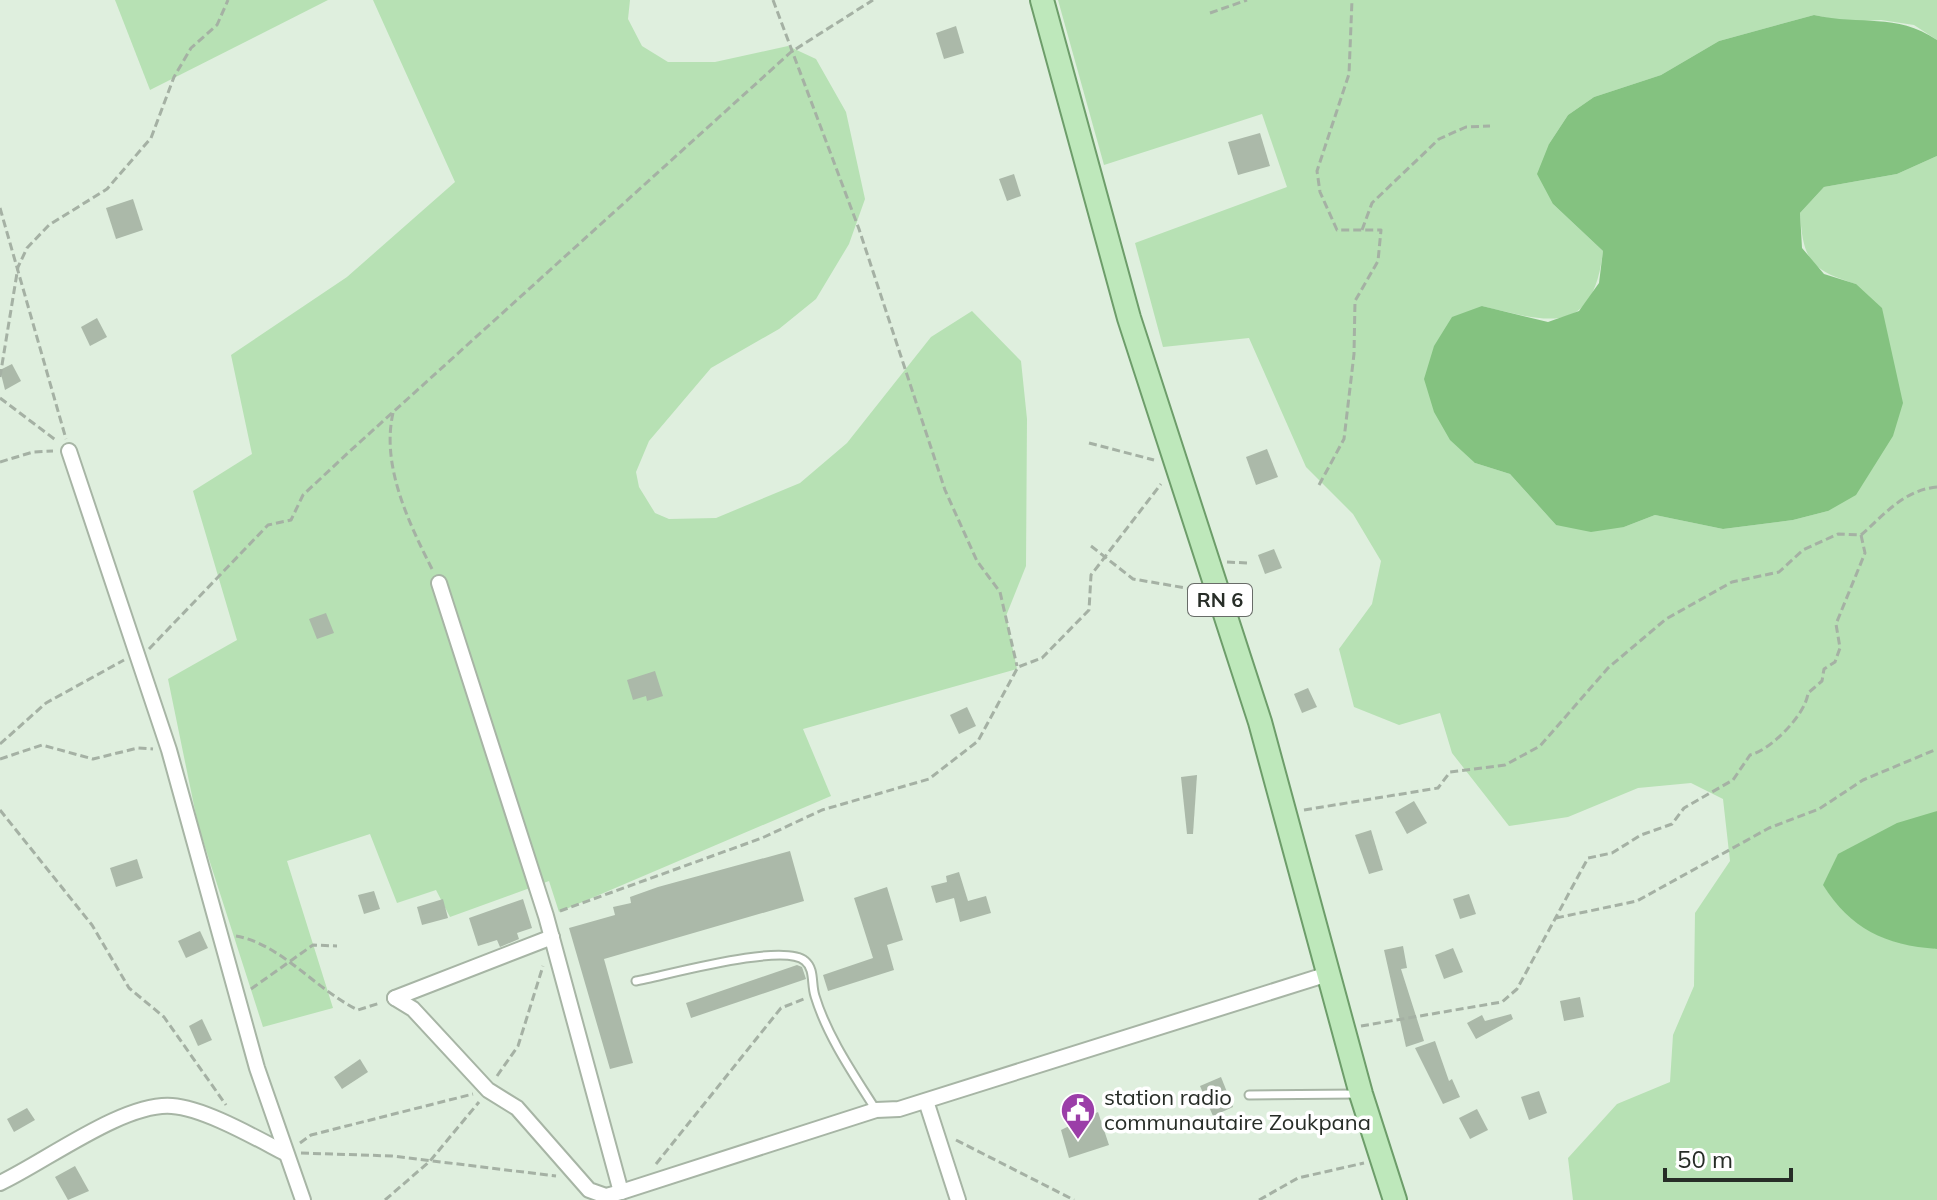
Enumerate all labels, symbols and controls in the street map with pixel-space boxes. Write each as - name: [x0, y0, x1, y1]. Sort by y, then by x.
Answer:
- road number: RN 6: [1188, 584, 1252, 616]
- place label: station radio communautaire Zoukpana: [1104, 1083, 1371, 1136]
- public building icon: station radio communautaire Zoukpana: [1059, 1091, 1097, 1141]
- scale bar: [1665, 1132, 1791, 1182]
- text: 50 m: [1677, 1144, 1733, 1174]

